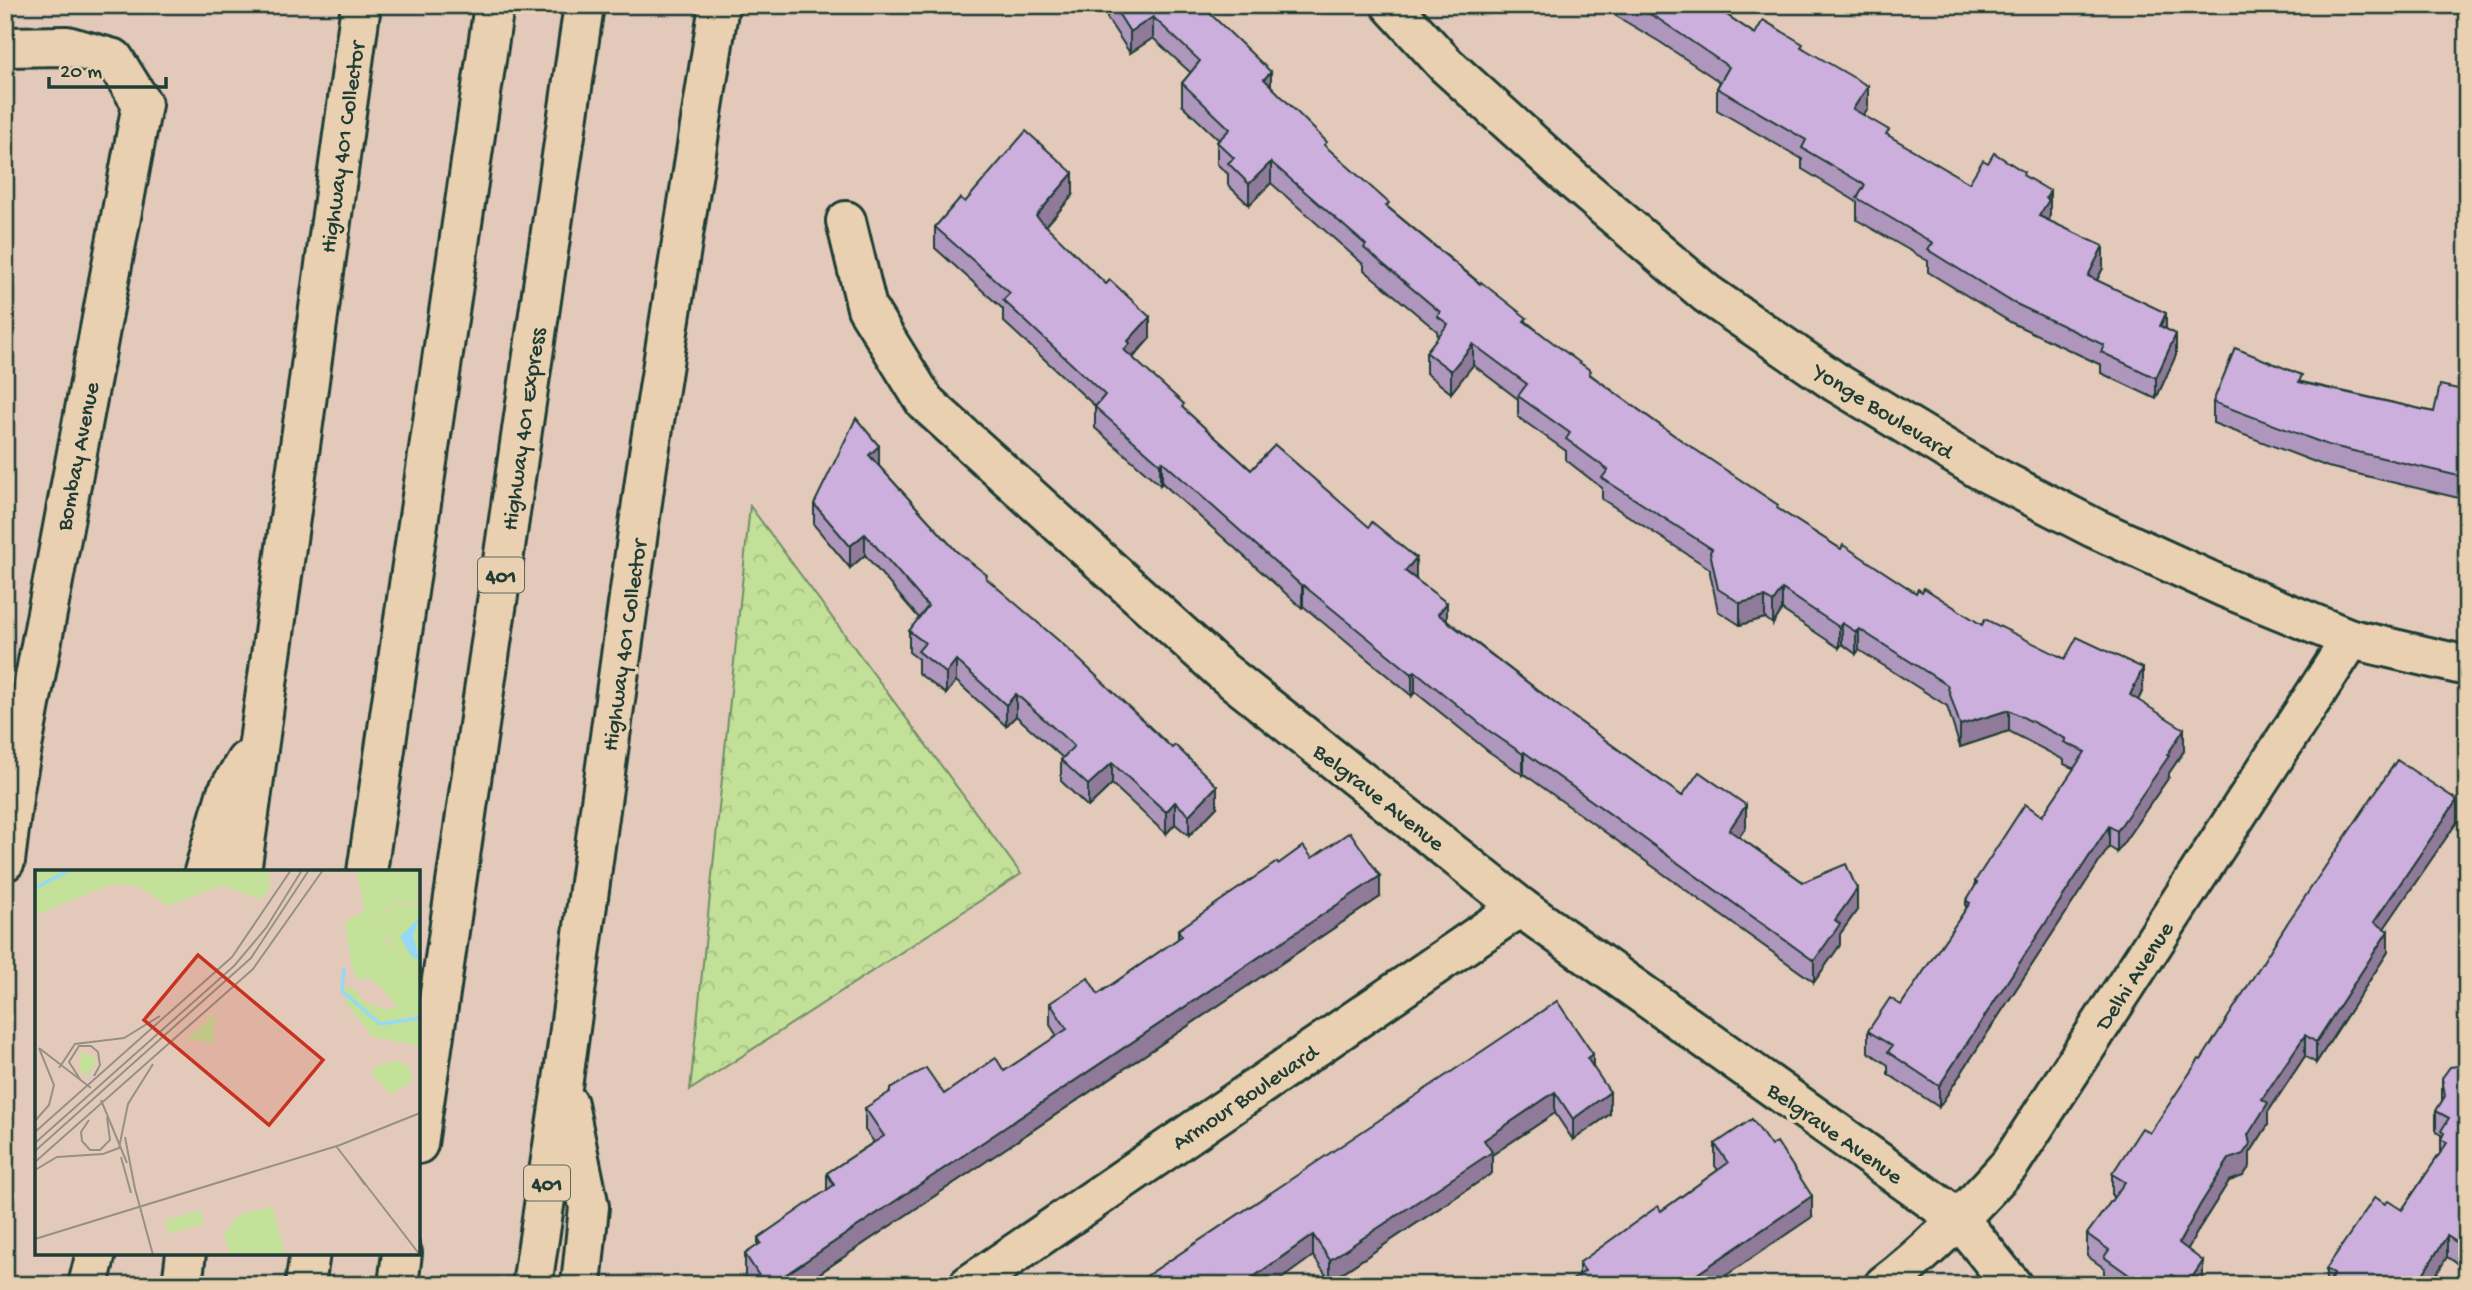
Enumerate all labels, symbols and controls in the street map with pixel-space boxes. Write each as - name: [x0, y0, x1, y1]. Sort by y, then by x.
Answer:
- street label: Highway 401 Collector: [316, 38, 373, 255]
- scale bar: [49, 46, 166, 90]
- text: 20 m: [60, 61, 102, 86]
- street label: Highway 401 Express: [498, 326, 553, 533]
- street label: Yonge Boulevard: [1805, 358, 1958, 468]
- street label: Bombay Avenue: [52, 379, 107, 534]
- street label: Highway 401 Collector: [598, 536, 655, 753]
- road number: 401: [478, 558, 524, 592]
- street label: Belgrave Avenue: [1306, 738, 1450, 859]
- inset map: [35, 870, 420, 1255]
- street label: Delhi Avenue: [2090, 917, 2182, 1038]
- street label: Armour Boulevard: [1168, 1039, 1325, 1158]
- street label: Belgrave Avenue: [1760, 1078, 1908, 1192]
- road number: 401: [524, 1166, 570, 1200]

